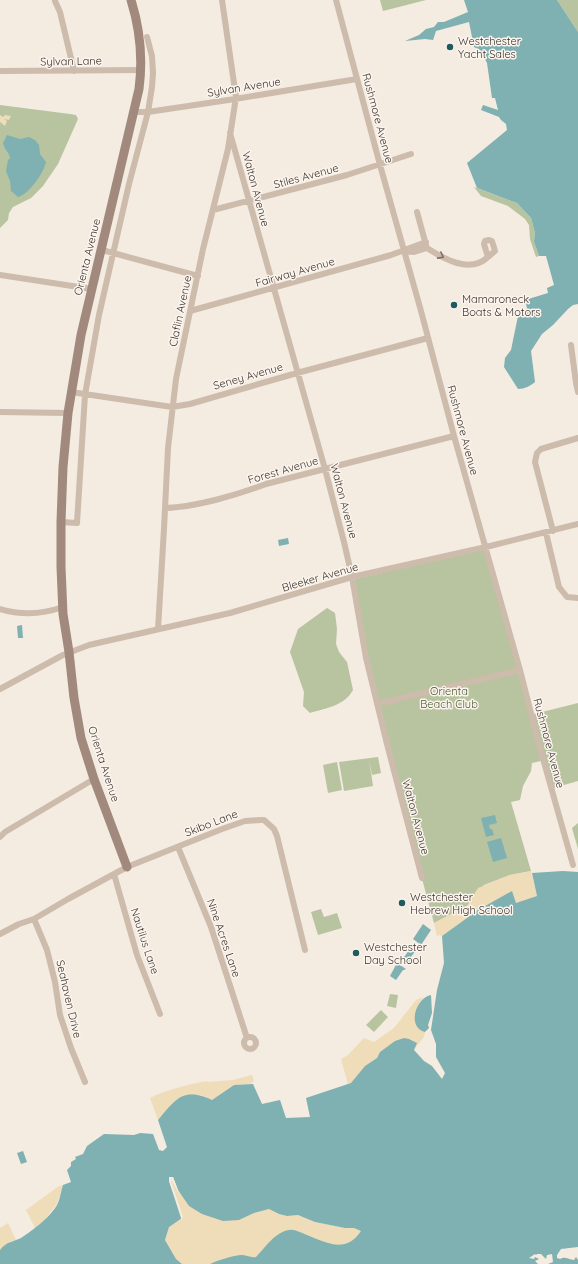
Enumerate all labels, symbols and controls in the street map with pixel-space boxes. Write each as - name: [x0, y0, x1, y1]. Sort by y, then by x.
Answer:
- place label: Westchester Yacht Sales: [458, 34, 522, 61]
- marker: Westchester Yacht Sales: [445, 42, 455, 52]
- street label: Sylvan Lane: [40, 53, 102, 69]
- street label: Rushmore Avenue: [359, 72, 397, 164]
- street label: Sylvan Avenue: [206, 74, 282, 100]
- street label: Walton Avenue: [239, 150, 273, 228]
- street label: Stiles Avenue: [272, 161, 340, 191]
- street label: Orienta Avenue: [71, 217, 103, 297]
- one-way arrow: [436, 251, 444, 259]
- street label: Fairway Avenue: [254, 254, 336, 290]
- street label: Claflin Avenue: [166, 274, 194, 348]
- place label: Mamaroneck Boats & Motors: [462, 292, 541, 319]
- marker: Mamaroneck Boats & Motors: [449, 300, 459, 310]
- street label: Seney Avenue: [212, 359, 284, 393]
- street label: Rushmore Avenue: [444, 384, 482, 476]
- street label: Forest Avenue: [246, 453, 320, 487]
- street label: Walton Avenue: [327, 462, 361, 540]
- street label: Bleeker Avenue: [280, 559, 360, 595]
- park label: Orienta Beach Club: [420, 684, 478, 711]
- street label: Rushmore Avenue: [530, 697, 568, 789]
- street label: Orienta Avenue: [85, 724, 123, 804]
- street label: Walton Avenue: [399, 778, 433, 856]
- street label: Skibo Lane: [182, 806, 240, 840]
- place label: Westchester Hebrew High School: [410, 890, 513, 917]
- street label: Nine Acres Lane: [204, 897, 244, 979]
- marker: Westchester Hebrew High School: [397, 898, 407, 908]
- street label: Nautilus Lane: [128, 906, 162, 976]
- place label: Westchester Day School: [364, 940, 428, 967]
- marker: Westchester Day School: [351, 948, 361, 958]
- street label: Seahaven Drive: [53, 959, 85, 1039]

